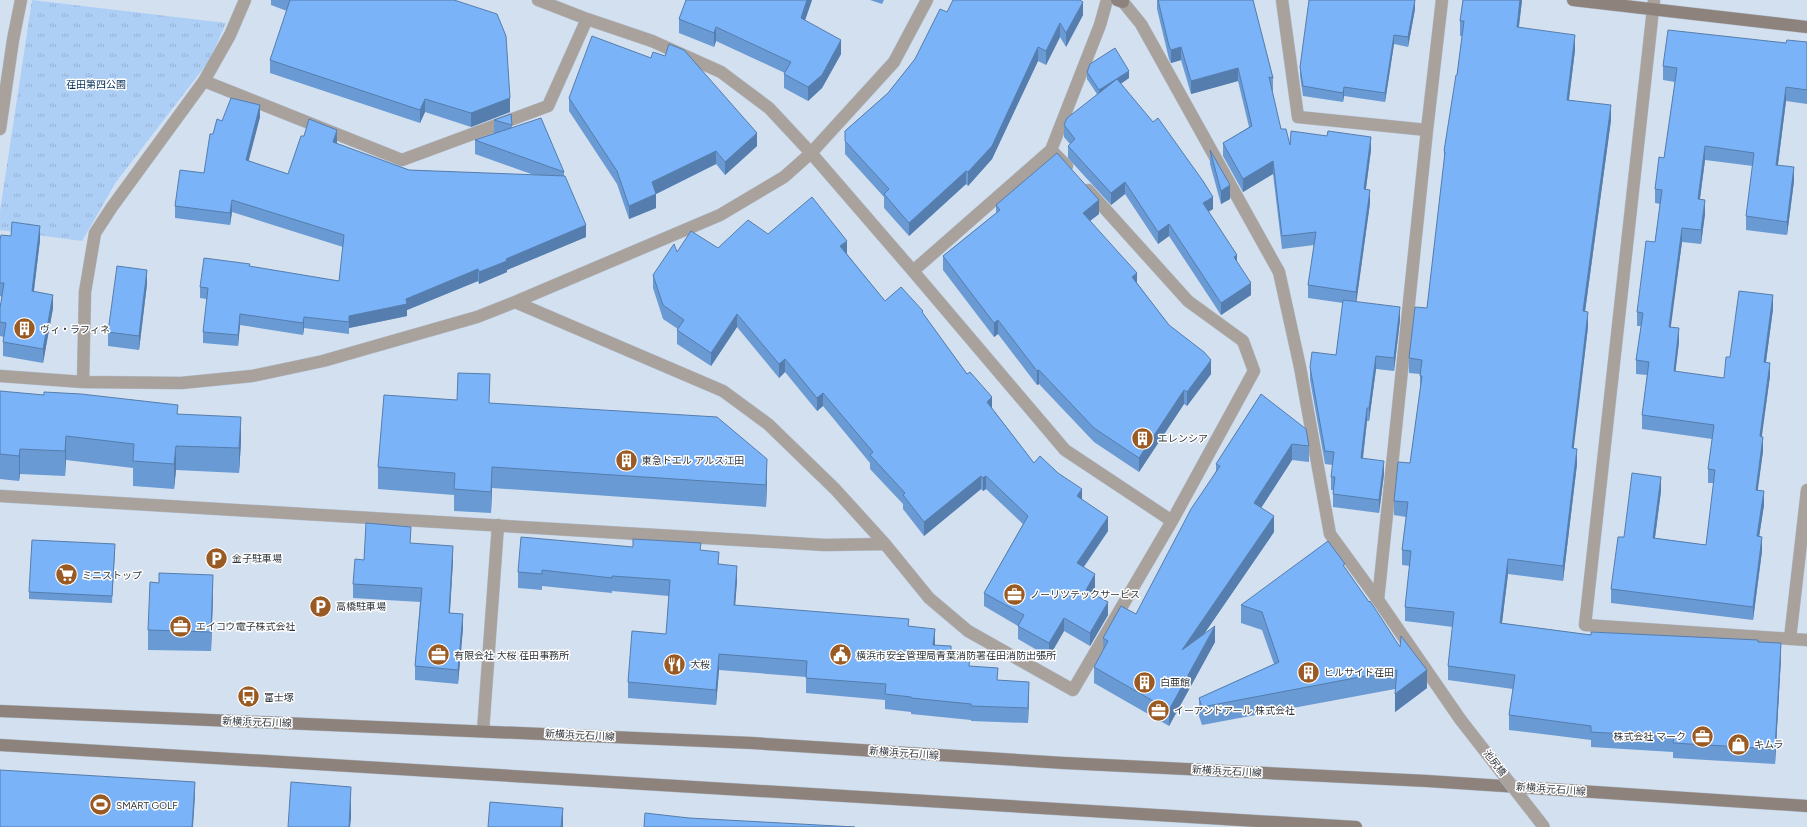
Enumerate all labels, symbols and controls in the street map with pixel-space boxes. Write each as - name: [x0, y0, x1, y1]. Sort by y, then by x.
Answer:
- park label: 荏田第四公園: [66, 78, 126, 91]
- building icon: ヴィ・ラフィネ: [12, 316, 38, 342]
- place label: ヴィ・ラフィネ: [40, 323, 110, 336]
- building icon: エレンシア: [1129, 425, 1155, 451]
- place label: エレンシア: [1158, 432, 1208, 445]
- building icon: 東急ドエル アルス江田: [614, 447, 640, 473]
- place label: 東急ドエル アルス江田: [642, 454, 744, 467]
- parking icon: 金子駐車場: [204, 545, 230, 571]
- place label: 金子駐車場: [232, 552, 282, 565]
- supermarket icon: ミニストップ: [54, 562, 80, 588]
- place label: ミニストップ: [82, 569, 142, 582]
- office icon: ノーリツテックサービス: [1001, 581, 1027, 607]
- place label: ノーリツテックサービス: [1030, 588, 1140, 601]
- parking icon: 高橋駐車場: [307, 593, 333, 619]
- place label: 高橋駐車場: [336, 600, 386, 613]
- office icon: エイコウ電子株式会社: [167, 613, 193, 639]
- place label: エイコウ電子株式会社: [196, 620, 296, 633]
- office icon: 有限会社 大桜 荏田事務所: [425, 642, 451, 668]
- public building icon: 横浜市安全管理局青葉消防署荏田消防出張所: [828, 642, 854, 668]
- place label: 有限会社 大桜 荏田事務所: [454, 649, 569, 662]
- place label: 横浜市安全管理局青葉消防署荏田消防出張所: [856, 649, 1056, 662]
- restaurant icon: 大桜: [662, 651, 688, 677]
- place label: 大桜: [690, 658, 710, 671]
- building icon: ヒルサイド荏田: [1296, 659, 1322, 685]
- place label: ヒルサイド荏田: [1324, 666, 1394, 679]
- building icon: 白亜館: [1131, 669, 1157, 695]
- place label: 白亜館: [1160, 676, 1190, 689]
- bus stop icon: 富士塚: [235, 684, 261, 710]
- place label: 富士塚: [264, 691, 294, 704]
- office icon: イーアンドアール 株式会社: [1146, 697, 1172, 723]
- place label: イーアンドアール 株式会社: [1174, 704, 1295, 717]
- street label: 新横浜元石川線: [222, 714, 292, 730]
- office icon: 株式会社 マーク: [1689, 723, 1715, 749]
- street label: 新横浜元石川線: [545, 727, 615, 743]
- place label: 株式会社 マーク: [1614, 730, 1686, 743]
- shop icon: キムラ: [1726, 731, 1752, 757]
- place label: キムラ: [1754, 738, 1784, 751]
- street label: 新横浜元石川線: [869, 744, 939, 762]
- street label: 池尻橋: [1481, 747, 1509, 779]
- street label: 新横浜元石川線: [1192, 763, 1262, 779]
- street label: 新横浜元石川線: [1516, 780, 1586, 798]
- sports icon: SMART GOLF: [87, 792, 113, 818]
- place label: SMART GOLF: [116, 799, 178, 812]

